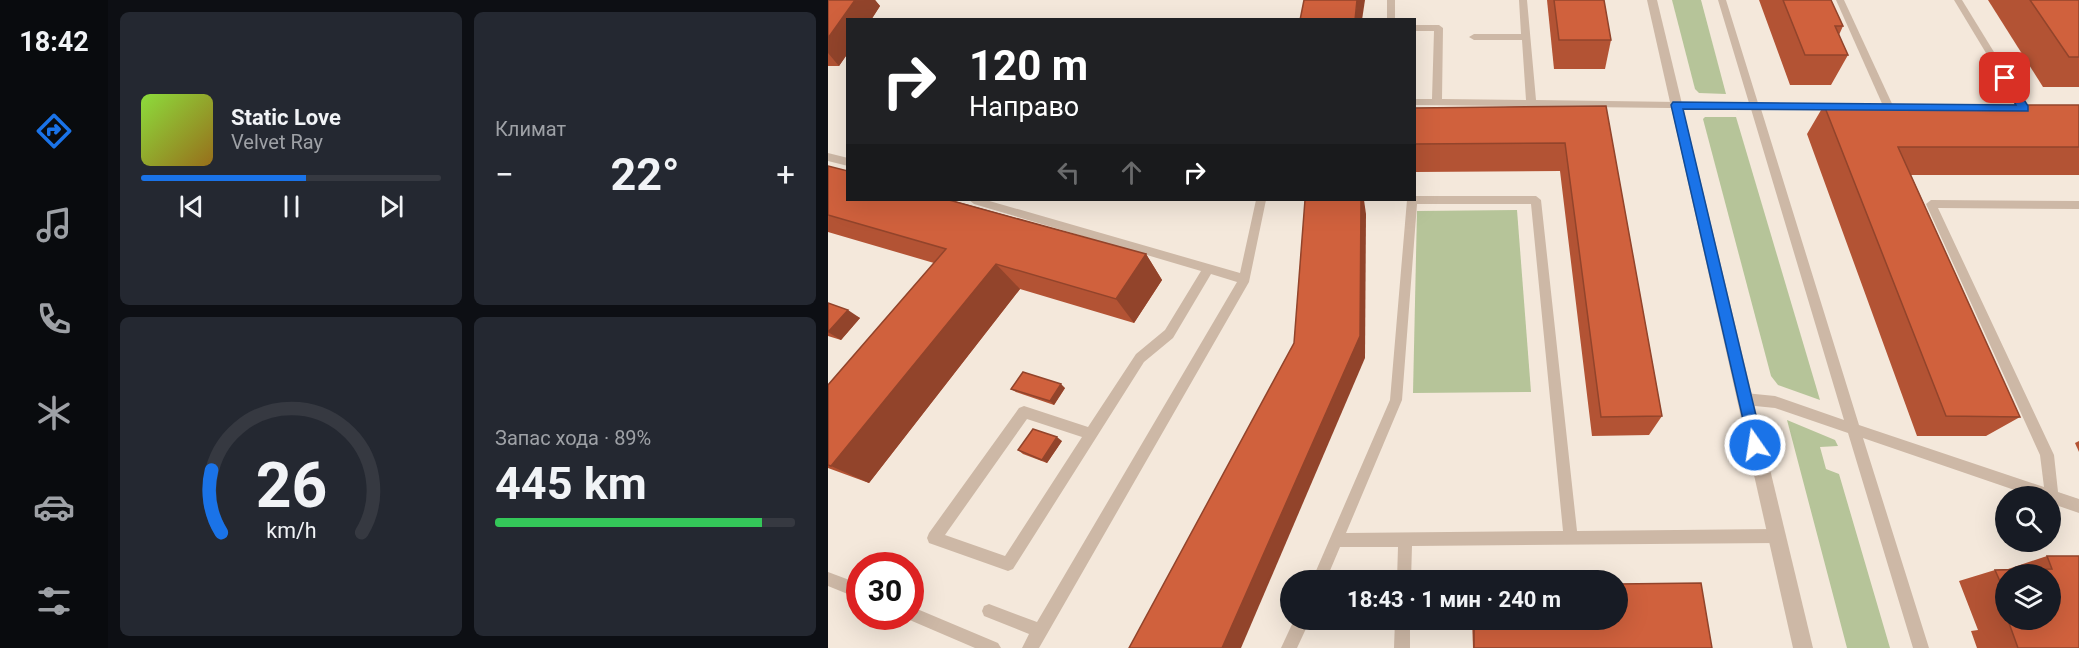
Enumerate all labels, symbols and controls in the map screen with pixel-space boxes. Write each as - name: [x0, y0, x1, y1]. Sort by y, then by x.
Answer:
- text: 18:42: [19, 26, 89, 58]
- text: 120 m: [969, 41, 1088, 90]
- icon: right: [870, 42, 948, 120]
- pin: [1979, 52, 2030, 103]
- icon: arrive: [1988, 61, 2021, 94]
- text: Направо: [969, 91, 1079, 123]
- text: Static Love: [231, 105, 341, 130]
- icon: directions: [33, 110, 75, 152]
- text: Климат: [495, 117, 566, 141]
- text: Velvet Ray: [231, 130, 323, 154]
- text: 22°: [610, 148, 680, 201]
- text: −: [495, 155, 514, 194]
- text: +: [776, 155, 795, 194]
- icon: left: [1052, 156, 1085, 189]
- icon: ahead: [1115, 156, 1148, 189]
- icon: right: [1178, 156, 1211, 189]
- icon: previous: [175, 190, 208, 223]
- icon: pause: [275, 190, 308, 223]
- icon: next: [375, 190, 408, 223]
- icon: music: [33, 204, 75, 246]
- icon: phone: [33, 298, 75, 340]
- icon: climate: [33, 392, 75, 434]
- position arrow: [1723, 413, 1787, 477]
- text: Запас хода · 89%: [495, 426, 651, 450]
- text: 26: [255, 449, 327, 522]
- text: 445 km: [495, 457, 647, 510]
- icon: car: [33, 486, 75, 528]
- map controls: [1995, 486, 2061, 630]
- button: search: [1995, 486, 2061, 552]
- text: km/h: [266, 519, 316, 544]
- speed limit sign: 30: [846, 552, 924, 630]
- button: layers: [1995, 564, 2061, 630]
- icon: filters: [33, 580, 75, 622]
- text: 18:43 · 1 мин · 240 m: [1347, 587, 1561, 612]

